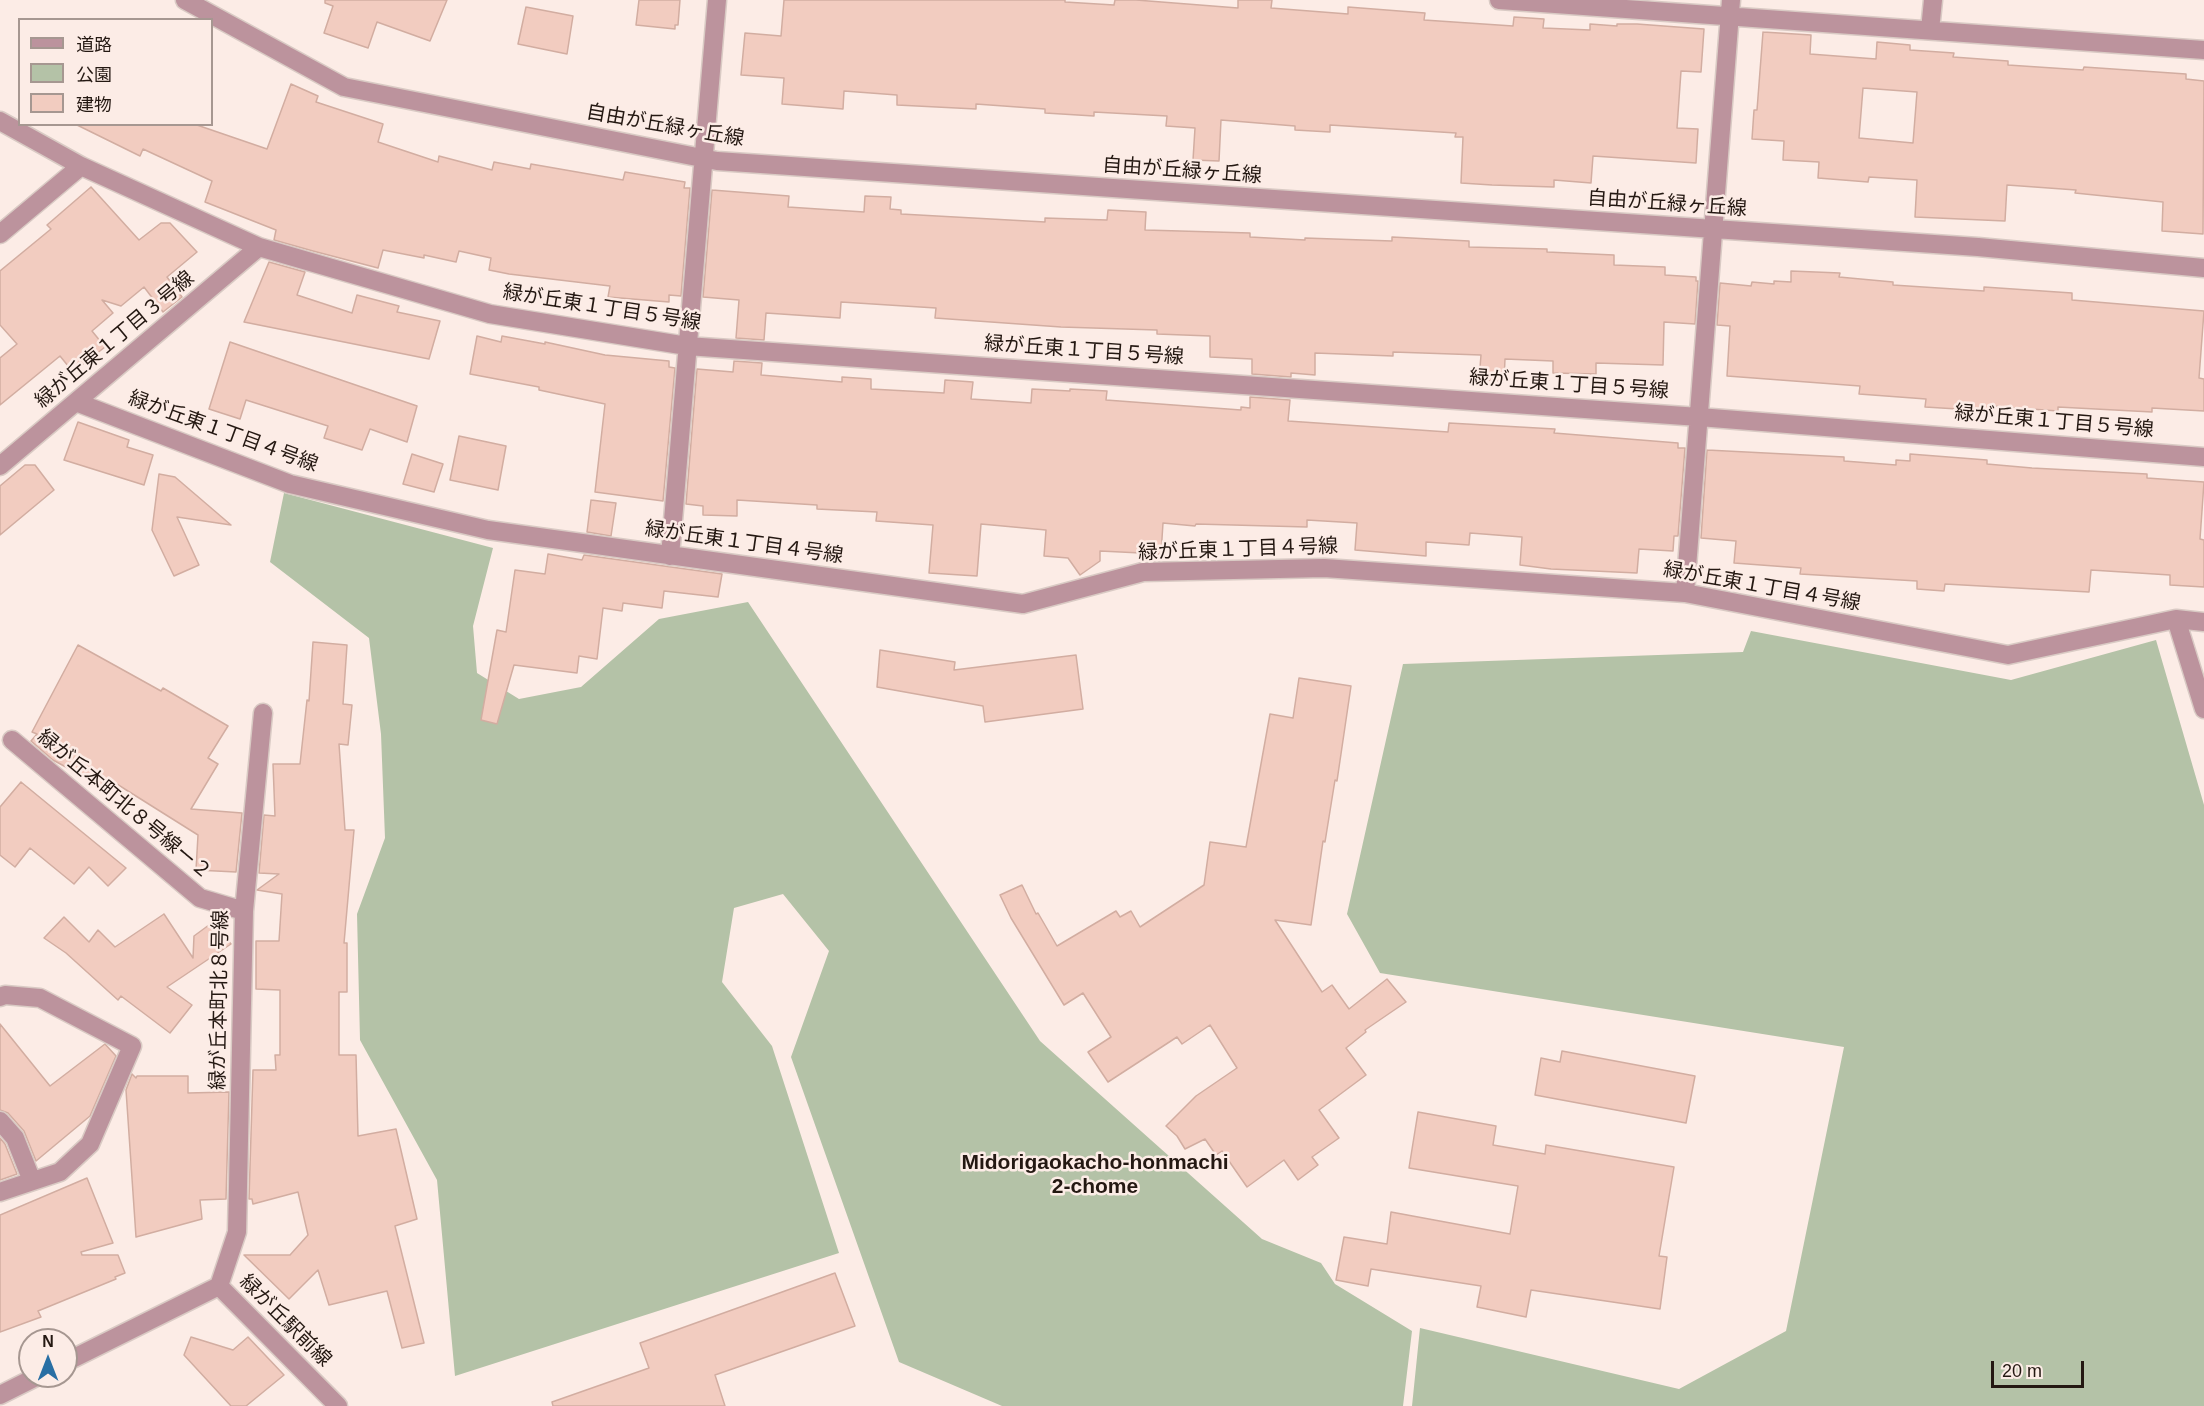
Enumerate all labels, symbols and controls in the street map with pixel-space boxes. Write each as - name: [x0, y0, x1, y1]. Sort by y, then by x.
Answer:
- legend: [18, 18, 213, 126]
- text: 道路: [76, 35, 112, 55]
- text: 公園: [76, 65, 112, 85]
- text: 建物: [76, 95, 112, 115]
- street label: 自由が丘緑ヶ丘線: [584, 100, 746, 152]
- street label: 自由が丘緑ヶ丘線: [1101, 153, 1263, 189]
- street label: 自由が丘緑ヶ丘線: [1586, 186, 1748, 222]
- street label: 緑が丘東１丁目３号線: [31, 267, 199, 413]
- street label: 緑が丘東１丁目５号線: [501, 281, 703, 335]
- street label: 緑が丘東１丁目５号線: [983, 332, 1185, 370]
- street label: 緑が丘東１丁目５号線: [1468, 366, 1670, 404]
- street label: 緑が丘東１丁目４号線: [125, 387, 321, 477]
- street label: 緑が丘東１丁目５号線: [1953, 401, 2155, 443]
- street label: 緑が丘東１丁目４号線: [643, 517, 845, 569]
- street label: 緑が丘東１丁目４号線: [1138, 535, 1338, 565]
- street label: 緑が丘東１丁目４号線: [1661, 558, 1863, 616]
- street label: 緑が丘本町北８号線ー２: [32, 725, 216, 885]
- street label: 緑が丘本町北８号線: [206, 910, 234, 1090]
- district label: Midorigaokacho-honmachi 2-chome: [961, 1150, 1229, 1200]
- street label: 緑が丘駅前線: [234, 1270, 336, 1372]
- north arrow: [18, 1328, 78, 1388]
- text: N: [42, 1333, 54, 1350]
- scale bar: [1994, 1349, 2087, 1387]
- text: 20 m: [2002, 1361, 2042, 1381]

